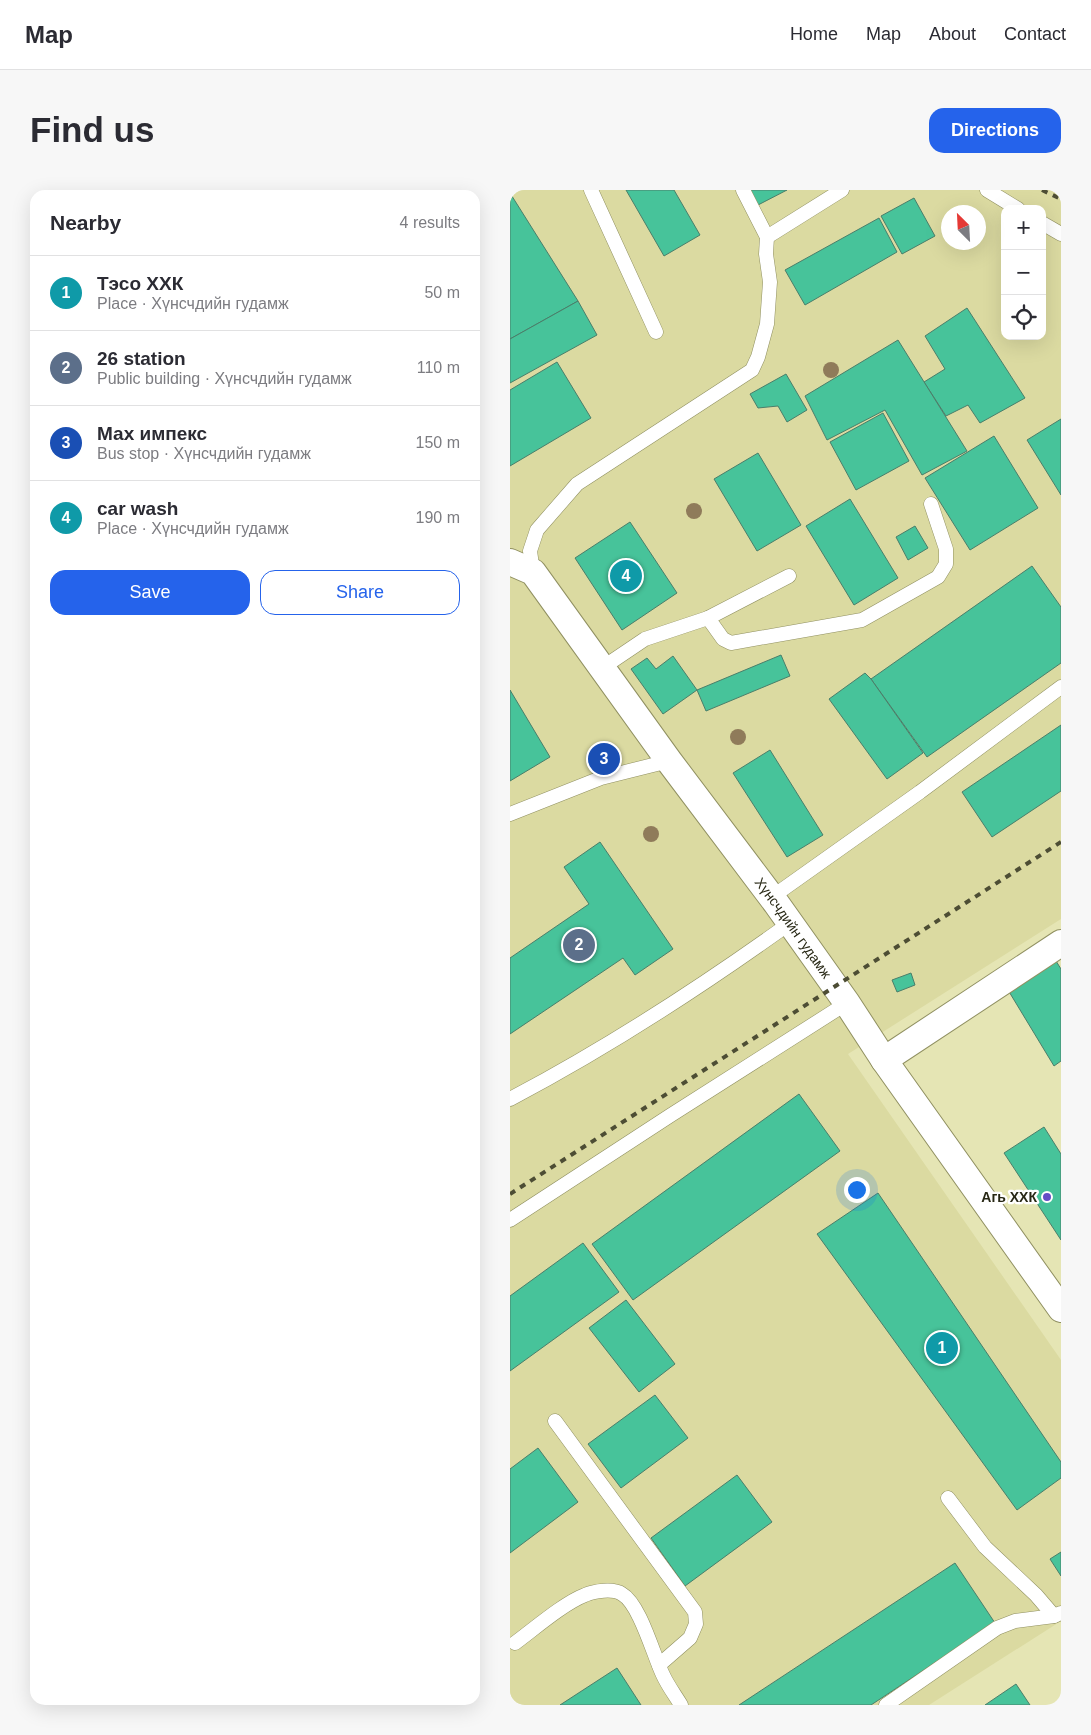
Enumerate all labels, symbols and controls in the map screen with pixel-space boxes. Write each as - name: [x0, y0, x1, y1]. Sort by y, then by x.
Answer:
- text: Map: [25, 21, 73, 48]
- text: Home: [790, 24, 838, 44]
- text: Map: [866, 24, 901, 44]
- text: About: [929, 24, 976, 44]
- text: Contact: [1004, 24, 1066, 44]
- button: Directions: [929, 108, 1061, 153]
- text: Find us: [30, 110, 154, 149]
- north arrow: [941, 205, 986, 250]
- map controls: [1001, 205, 1046, 340]
- button: +: [1001, 205, 1046, 250]
- text: Nearby: [50, 211, 121, 234]
- text: 4 results: [400, 214, 460, 231]
- button: −: [1001, 250, 1046, 295]
- text: Тэсо ХХК: [97, 273, 183, 294]
- text: 1: [62, 284, 70, 301]
- text: 50 m: [424, 284, 460, 301]
- text: Place · Хүнсчдийн гудамж: [97, 295, 289, 312]
- button: locate: [1001, 295, 1046, 340]
- text: 26 station: [97, 348, 186, 369]
- text: 2: [62, 359, 70, 376]
- text: 110 m: [417, 359, 460, 376]
- text: Public building · Хүнсчдийн гудамж: [97, 370, 352, 387]
- text: Мах импекс: [97, 423, 207, 444]
- text: 3: [62, 434, 70, 451]
- text: 150 m: [416, 434, 460, 451]
- text: Bus stop · Хүнсчдийн гудамж: [97, 445, 311, 462]
- text: car wash: [97, 498, 178, 519]
- text: 4: [62, 509, 70, 526]
- text: 190 m: [416, 509, 460, 526]
- text: Place · Хүнсчдийн гудамж: [97, 520, 289, 537]
- pin: 4: [610, 557, 642, 595]
- button: Save: [50, 570, 250, 615]
- button: Share: [260, 570, 460, 615]
- pin: 3: [588, 740, 620, 778]
- street label: Хүнсчдийн гудамж: [752, 874, 835, 982]
- pin: 2: [563, 926, 595, 964]
- your location: [844, 1177, 870, 1203]
- place label: Агь ХХК: [981, 1189, 1037, 1205]
- marker: Агь ХХК: [1041, 1191, 1053, 1203]
- pin: 1: [926, 1329, 958, 1367]

